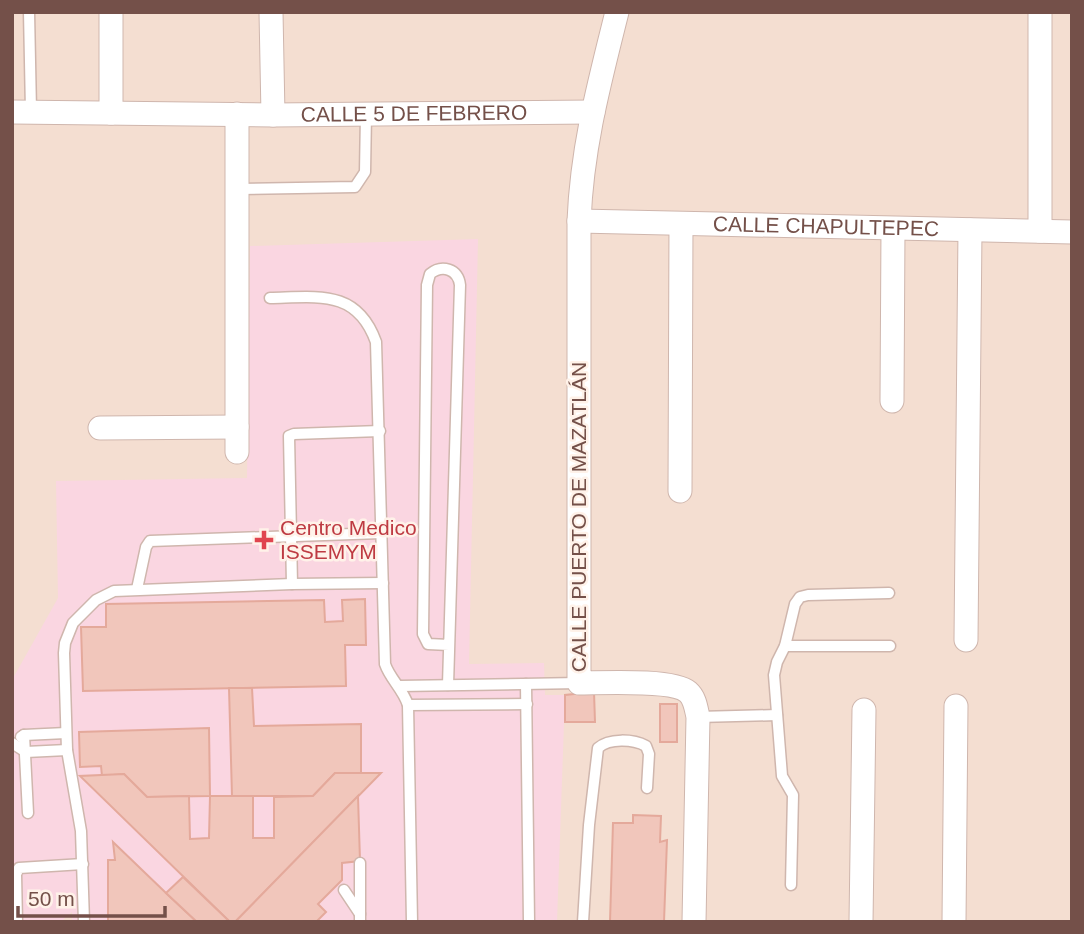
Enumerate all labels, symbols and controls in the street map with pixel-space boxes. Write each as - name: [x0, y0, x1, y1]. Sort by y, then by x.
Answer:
- street label: CALLE 5 DE FEBRERO: [301, 101, 527, 126]
- street label: CALLE CHAPULTEPEC: [713, 212, 939, 240]
- street label: CALLE PUERTO DE MAZATLÁN: [567, 362, 590, 672]
- place label: Centro Medico ISSEMYM: [280, 516, 417, 563]
- marker: Centro Medico ISSEMYM: [254, 530, 274, 550]
- scale bar: [18, 874, 164, 918]
- text: 50 m: [28, 887, 75, 910]

